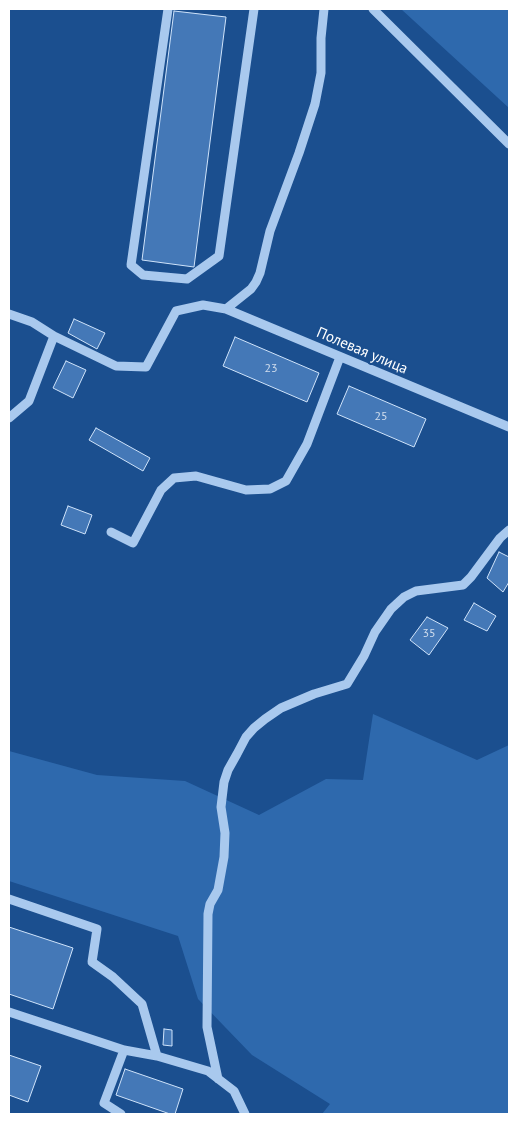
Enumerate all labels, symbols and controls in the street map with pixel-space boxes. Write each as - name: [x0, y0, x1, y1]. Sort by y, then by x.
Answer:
- street label: Полевая улица: [314, 324, 410, 378]
- house number: 23: [264, 362, 278, 376]
- house number: 25: [374, 410, 388, 424]
- house number: 35: [422, 627, 436, 641]

